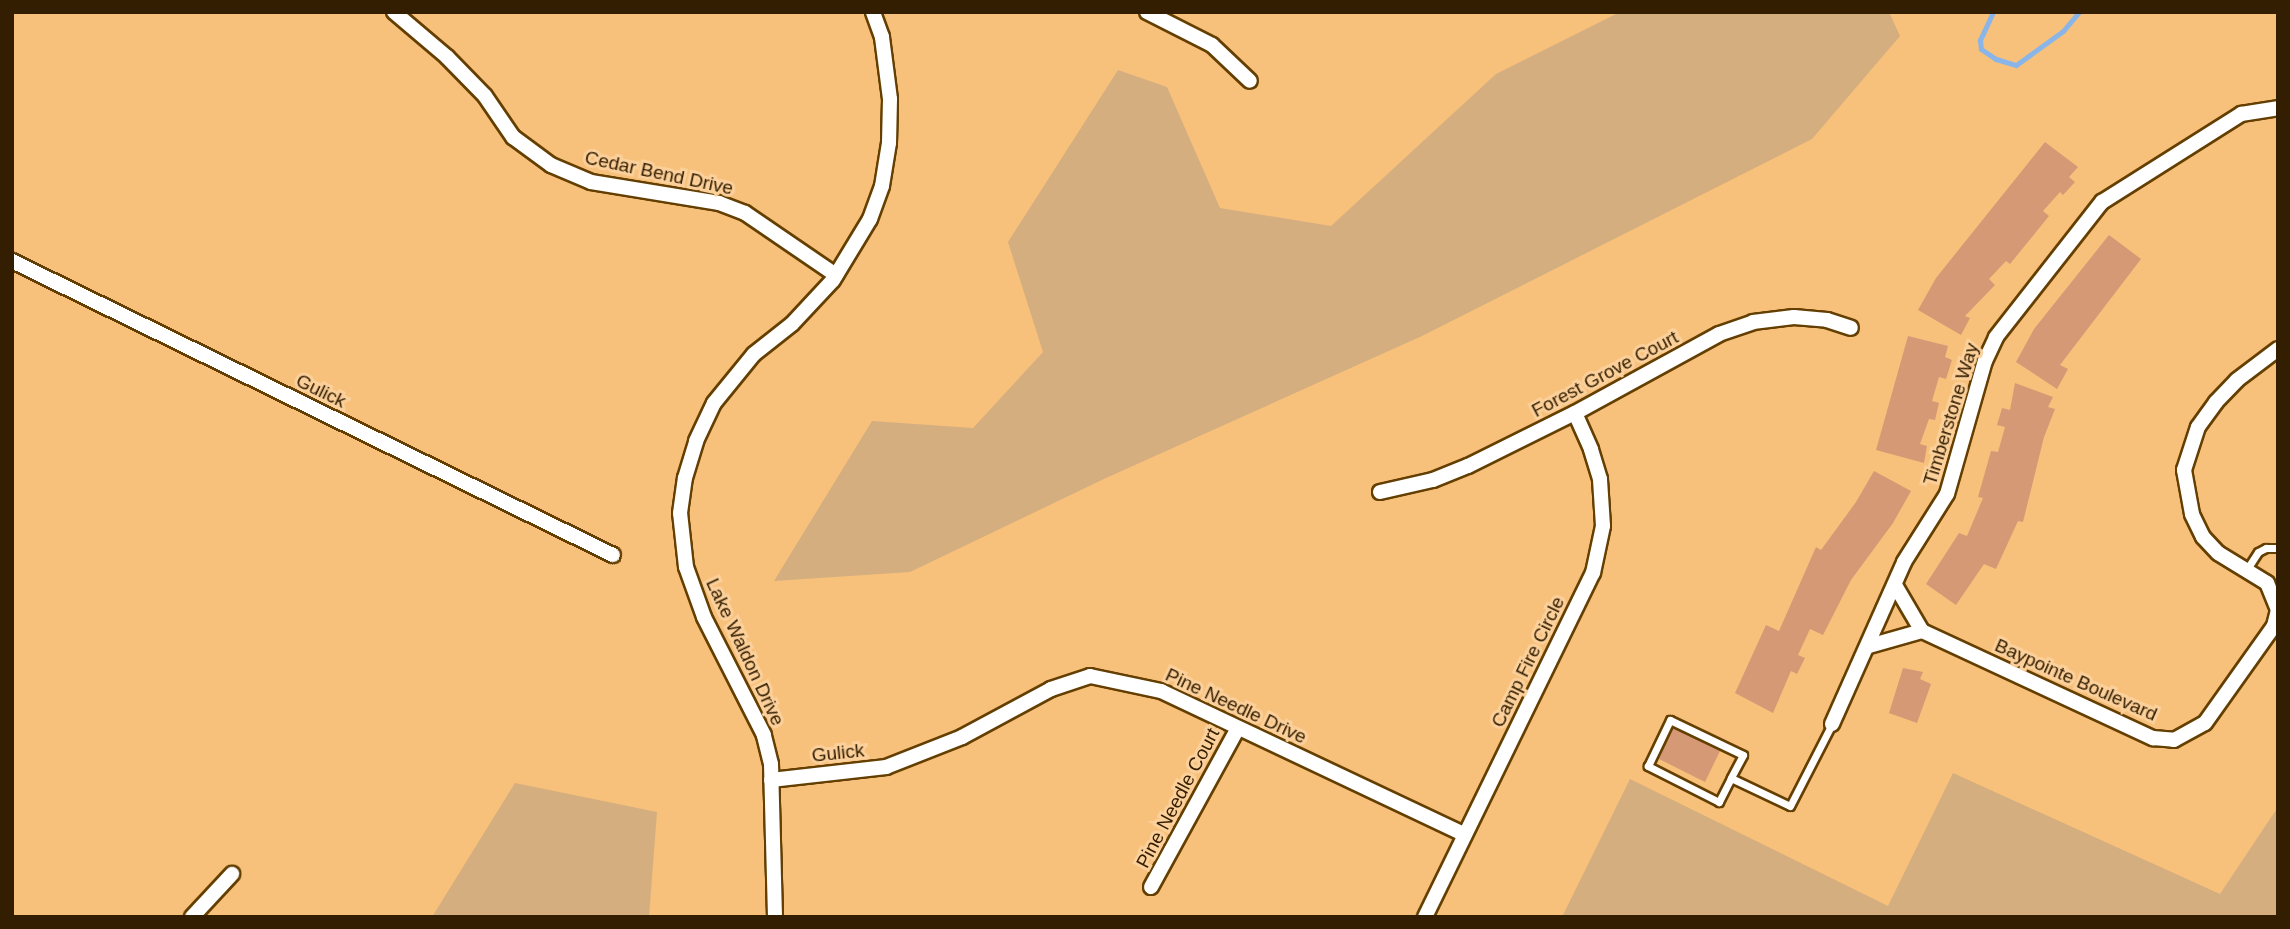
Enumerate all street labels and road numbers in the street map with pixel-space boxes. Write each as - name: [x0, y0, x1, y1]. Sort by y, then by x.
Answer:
- street label: Cedar Bend Drive: [583, 146, 735, 200]
- street label: Forest Grove Court: [1528, 326, 1682, 422]
- street label: Timberstone Way: [1919, 340, 1983, 488]
- street label: Gulick: [292, 369, 350, 413]
- street label: Lake Waldon Drive: [701, 575, 789, 729]
- street label: Camp Fire Circle: [1487, 593, 1569, 731]
- street label: Baypointe Boulevard: [1991, 634, 2161, 726]
- street label: Pine Needle Drive: [1162, 663, 1310, 749]
- street label: Pine Needle Court: [1131, 724, 1225, 872]
- street label: Gulick: [811, 739, 865, 767]

